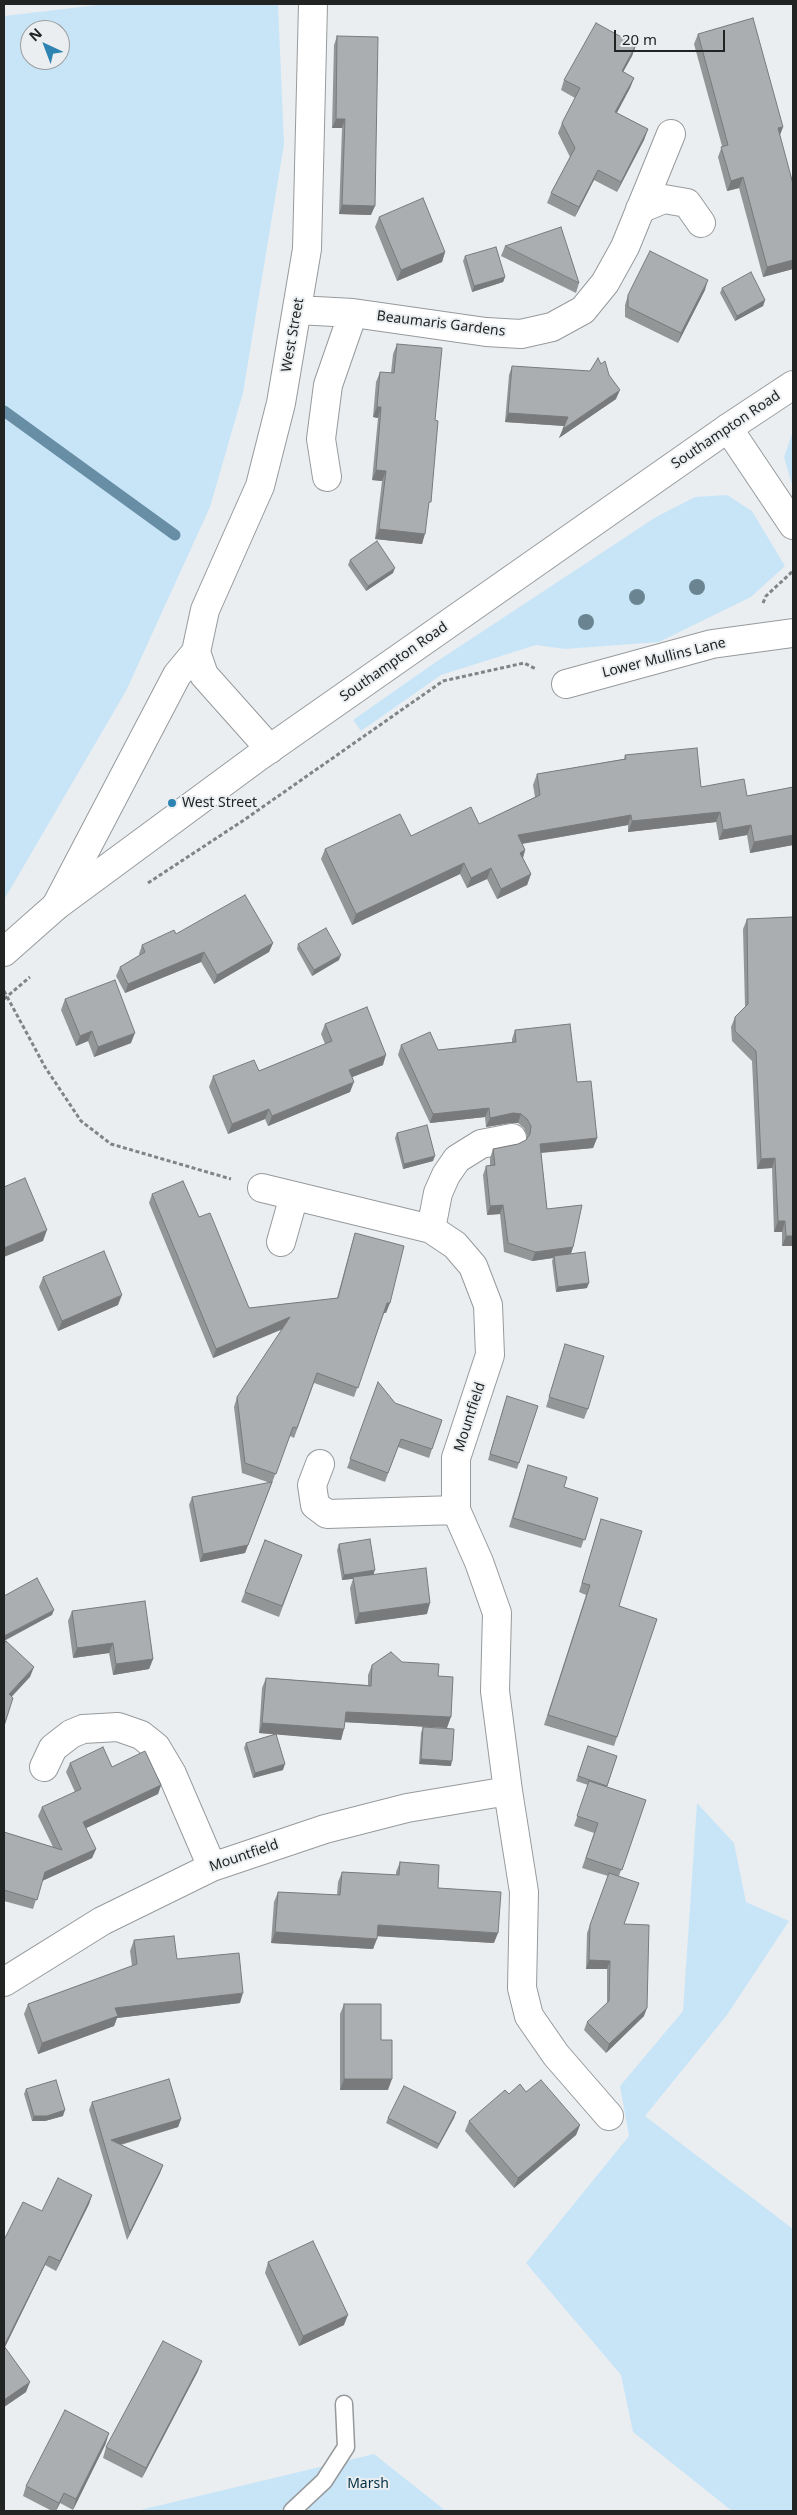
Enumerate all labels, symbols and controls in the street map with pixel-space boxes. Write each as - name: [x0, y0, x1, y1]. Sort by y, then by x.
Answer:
- north arrow: [20, 20, 70, 70]
- scale bar: [617, 20, 728, 52]
- text: N: [24, 24, 46, 45]
- text: 20 m: [622, 29, 657, 49]
- street label: West Street: [278, 297, 308, 373]
- street label: Beaumaris Gardens: [376, 308, 506, 340]
- street label: Southampton Road: [668, 387, 784, 473]
- street label: Southampton Road: [337, 619, 451, 705]
- street label: Lower Mullins Lane: [600, 635, 728, 681]
- place label: West Street: [182, 795, 257, 811]
- marker: West Street: [166, 797, 178, 809]
- street label: Mountfield: [451, 1380, 489, 1454]
- street label: Mountfield: [207, 1836, 281, 1876]
- park label: Marsh: [347, 2476, 389, 2492]

